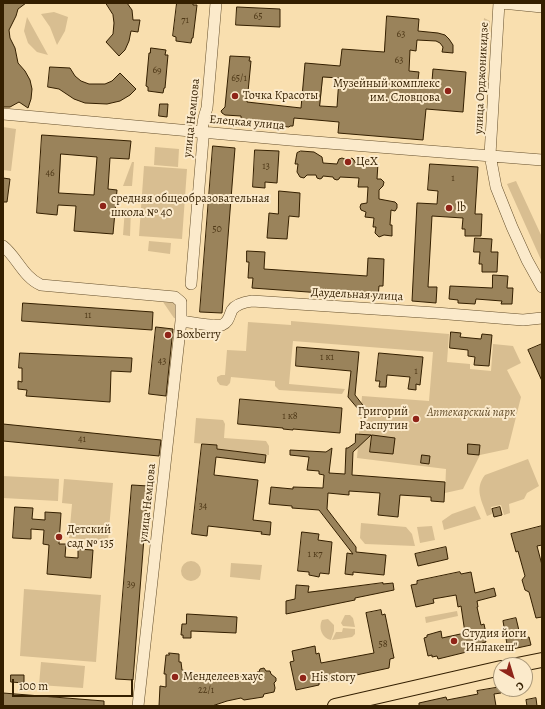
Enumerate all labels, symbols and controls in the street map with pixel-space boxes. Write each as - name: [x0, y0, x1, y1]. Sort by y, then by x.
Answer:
- house number: 65: [254, 11, 262, 23]
- house number: 71: [181, 15, 189, 27]
- street label: улица Орджоникидзе: [472, 22, 492, 134]
- house number: 63: [397, 29, 405, 41]
- house number: 63: [395, 55, 403, 67]
- house number: 69: [152, 65, 162, 77]
- house number: 65/1: [231, 73, 247, 85]
- place label: Музейный комплекс им. Словцова: [333, 77, 440, 105]
- street label: улица Немцова: [181, 78, 203, 158]
- marker: Музейный комплекс им. Словцова: [443, 86, 453, 96]
- place label: Точка Красоты: [243, 89, 318, 103]
- marker: Точка Красоты: [230, 91, 240, 101]
- street label: Елецкая улица: [209, 113, 285, 133]
- place label: ЦеХ: [356, 155, 378, 169]
- marker: ЦеХ: [343, 157, 353, 167]
- house number: 13: [262, 161, 270, 173]
- house number: 46: [45, 168, 55, 180]
- house number: 1: [451, 173, 455, 185]
- place label: средняя общеобразовательная школа № 40: [111, 192, 270, 220]
- marker: средняя общеобразовательная школа № 40: [98, 201, 108, 211]
- place label: lb: [457, 201, 466, 215]
- marker: lb: [444, 203, 454, 213]
- house number: 50: [212, 224, 222, 236]
- street label: Даудельная улица: [311, 285, 403, 305]
- house number: 11: [85, 310, 91, 322]
- place label: Boxberry: [176, 328, 221, 342]
- marker: Boxberry: [163, 330, 173, 340]
- house number: 1 к1: [320, 352, 334, 364]
- house number: 43: [158, 356, 166, 368]
- house number: 1: [414, 366, 418, 378]
- place label: Григорий Распутин: [358, 405, 408, 433]
- park label: Аптекарский парк: [427, 406, 515, 420]
- house number: 1 к8: [282, 411, 298, 423]
- marker: Григорий Распутин: [411, 414, 421, 424]
- house number: 41: [78, 434, 86, 446]
- street label: улица Немцова: [137, 463, 159, 543]
- house number: 34: [199, 501, 207, 513]
- place label: Детский сад № 135: [67, 523, 114, 551]
- marker: Детский сад № 135: [54, 532, 64, 542]
- house number: 1 к7: [308, 549, 322, 561]
- house number: 39: [127, 579, 135, 591]
- place label: Студия йоги "Инлакеш": [462, 627, 527, 655]
- marker: Студия йоги "Инлакеш": [449, 636, 459, 646]
- house number: 58: [378, 639, 388, 651]
- north arrow: [493, 657, 533, 697]
- place label: Менделеев хаус: [183, 670, 263, 684]
- scale bar: [14, 671, 135, 697]
- place label: His story: [311, 671, 355, 685]
- marker: Менделеев хаус: [170, 672, 180, 682]
- marker: His story: [298, 673, 308, 683]
- text: 100 m: [19, 678, 48, 694]
- text: С: [513, 678, 527, 694]
- house number: 22/1: [198, 685, 214, 697]

